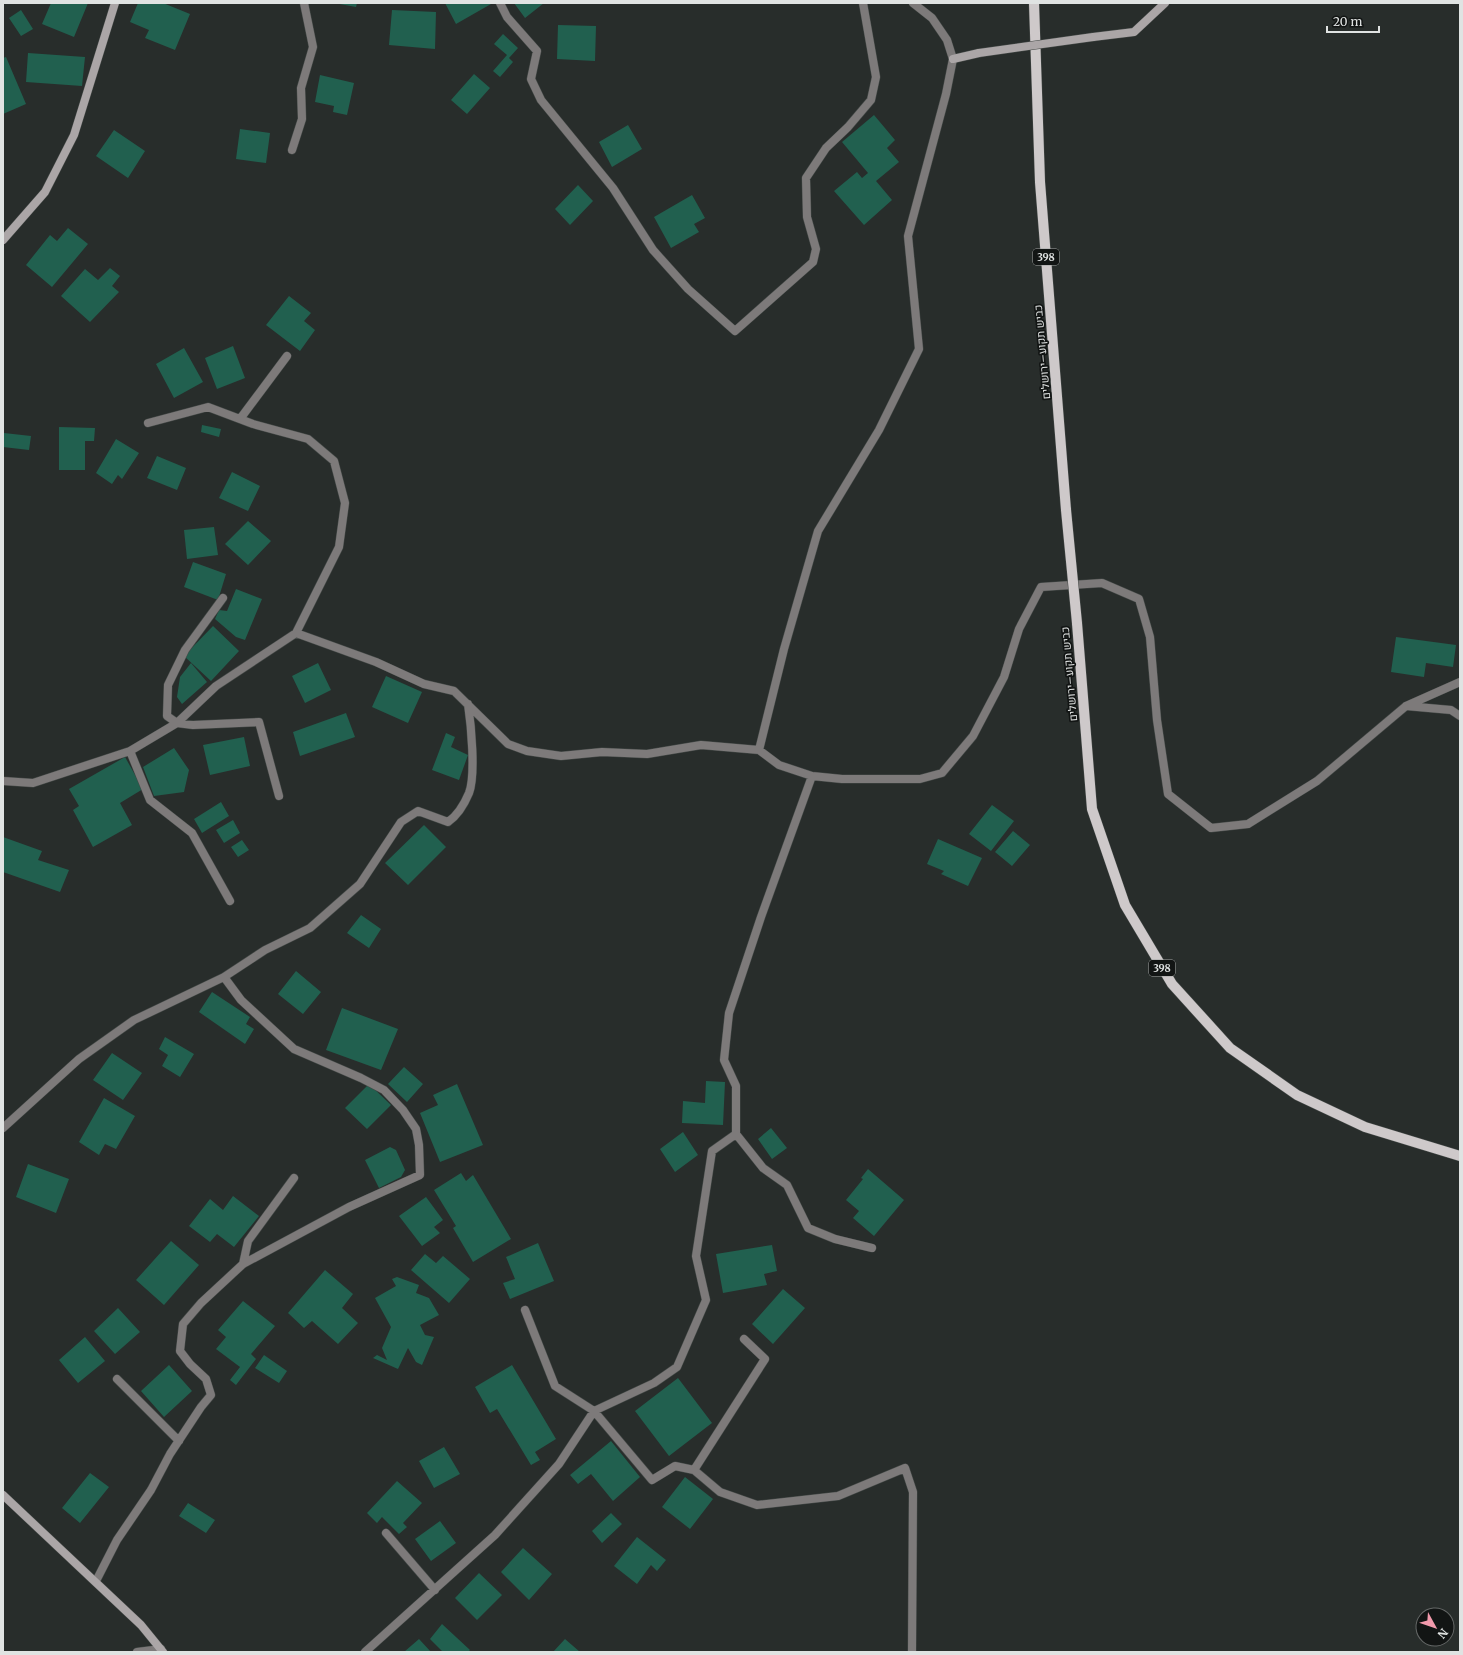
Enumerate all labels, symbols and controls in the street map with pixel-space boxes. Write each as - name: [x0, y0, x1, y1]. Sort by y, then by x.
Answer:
- scale bar: [1327, 8, 1379, 34]
- text: 20 m: [1333, 14, 1362, 29]
- road number: 398: [1033, 249, 1059, 265]
- street label: כביש תקוע–ירושלים: [1031, 304, 1053, 400]
- street label: כביש תקוע–ירושלים: [1058, 626, 1080, 722]
- road number: 398: [1149, 960, 1175, 976]
- north arrow: [1415, 1607, 1455, 1647]
- text: N: [1434, 1626, 1451, 1641]

